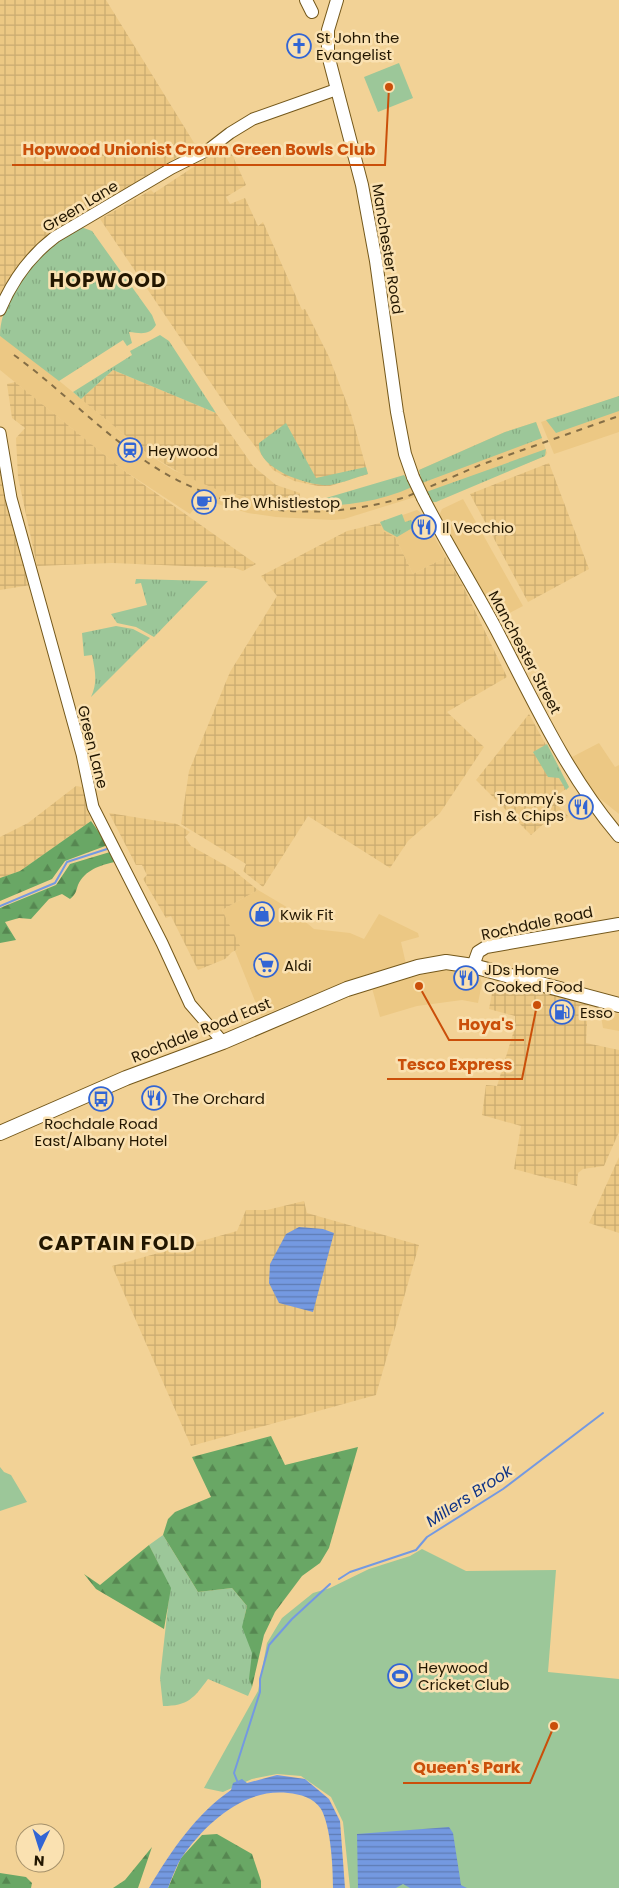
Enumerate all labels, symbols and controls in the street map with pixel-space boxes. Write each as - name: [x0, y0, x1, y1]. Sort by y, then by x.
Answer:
- place label: St John the Evangelist: [316, 27, 399, 65]
- church icon: St John the Evangelist: [286, 33, 312, 59]
- callout: Hopwood Unionist Crown Green Bowls Club: [12, 134, 385, 165]
- text: Hopwood Unionist Crown Green Bowls Club: [23, 138, 376, 161]
- street label: Green Lane: [38, 175, 122, 237]
- street label: Manchester Road: [367, 182, 409, 316]
- district label: HOPWOOD: [50, 266, 166, 294]
- station icon: Heywood: [117, 437, 143, 463]
- place label: Heywood: [148, 440, 218, 461]
- cafe icon: The Whistlestop: [191, 489, 217, 515]
- place label: The Whistlestop: [222, 492, 340, 513]
- restaurant icon: Il Vecchio: [411, 514, 437, 540]
- place label: Il Vecchio: [442, 517, 514, 538]
- street label: Manchester Street: [484, 587, 566, 717]
- street label: Green Lane: [73, 703, 113, 791]
- place label: Tommy's Fish & Chips: [473, 788, 564, 826]
- restaurant icon: Tommy's Fish & Chips: [568, 794, 594, 820]
- shop icon: Kwik Fit: [249, 901, 275, 927]
- street label: Rochdale Road: [479, 901, 595, 945]
- place label: Kwik Fit: [280, 904, 333, 925]
- supermarket icon: Aldi: [253, 952, 279, 978]
- place label: Aldi: [284, 955, 312, 976]
- place label: JDs Home Cooked Food: [484, 959, 583, 997]
- restaurant icon: JDs Home Cooked Food: [453, 965, 479, 991]
- street label: Rochdale Road East: [128, 992, 274, 1068]
- fuel station icon: Esso: [549, 999, 575, 1025]
- place label: Esso: [580, 1002, 613, 1023]
- callout: Hoya's: [449, 1009, 524, 1040]
- text: Hoya's: [458, 1013, 514, 1036]
- callout: Tesco Express: [387, 1048, 522, 1079]
- text: Tesco Express: [398, 1053, 513, 1076]
- restaurant icon: The Orchard: [141, 1085, 167, 1111]
- bus stop icon: Rochdale Road East/Albany Hotel: [88, 1086, 114, 1112]
- place label: The Orchard: [172, 1088, 265, 1109]
- place label: Rochdale Road East/Albany Hotel: [35, 1113, 167, 1151]
- district label: CAPTAIN FOLD: [39, 1229, 195, 1257]
- water label: Millers Brook: [421, 1459, 517, 1533]
- place label: Heywood Cricket Club: [418, 1657, 509, 1695]
- sports icon: Heywood Cricket Club: [387, 1663, 413, 1689]
- callout: Queen's Park: [403, 1752, 530, 1783]
- text: Queen's Park: [413, 1756, 521, 1779]
- north arrow: [15, 1823, 65, 1873]
- text: N: [33, 1851, 45, 1871]

